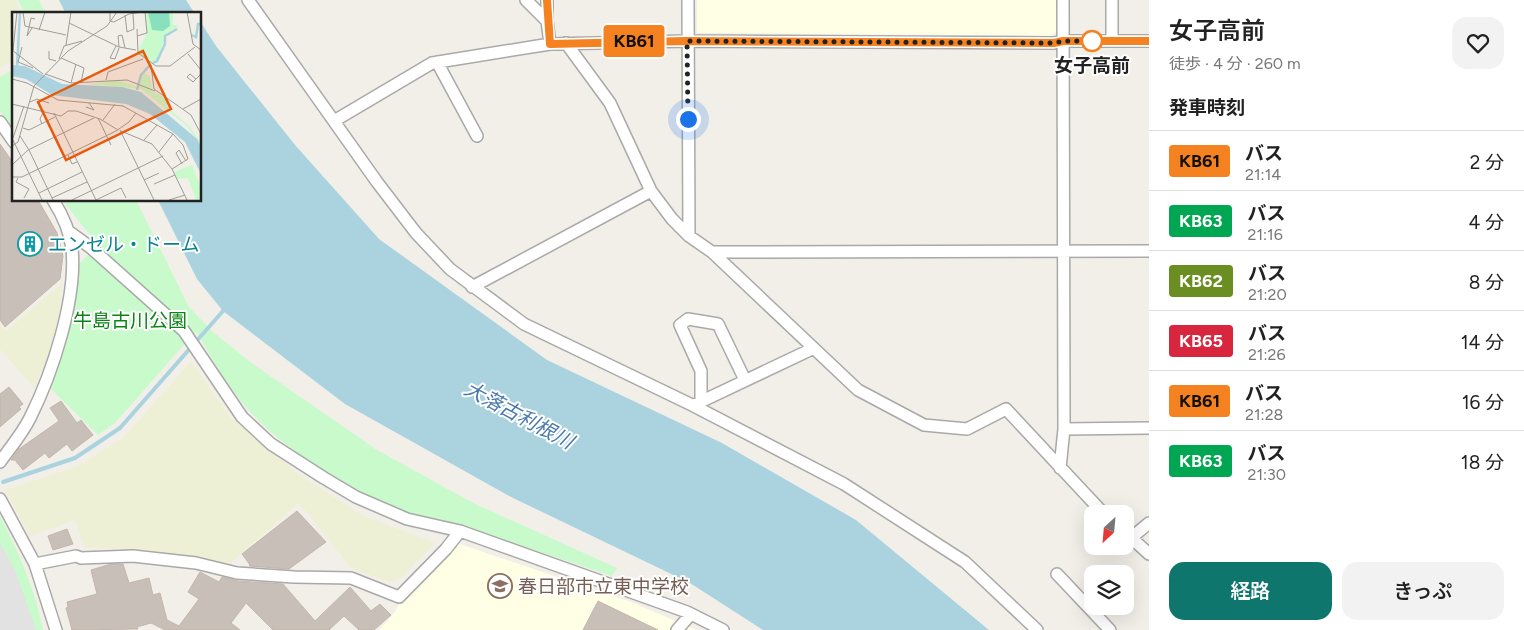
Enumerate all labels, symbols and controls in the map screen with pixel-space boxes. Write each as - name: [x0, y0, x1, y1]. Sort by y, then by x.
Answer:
- inset map: [12, 12, 201, 201]
- text: 女子高前: [1169, 16, 1265, 45]
- button: heart: [1452, 17, 1504, 69]
- line badge: KB61: [599, 25, 669, 57]
- text: KB61: [613, 30, 655, 52]
- marker: 女子高前: [1081, 30, 1103, 52]
- place label: 女子高前: [1054, 54, 1130, 77]
- text: 徒歩 · 4 分 · 260 m: [1169, 54, 1301, 73]
- text: 発車時刻: [1169, 96, 1245, 119]
- your location: [676, 107, 701, 132]
- text: バス: [1245, 142, 1283, 165]
- text: KB61: [1179, 150, 1220, 172]
- text: 2 分: [1470, 151, 1504, 174]
- text: 21:14: [1245, 165, 1281, 184]
- text: バス: [1247, 202, 1285, 225]
- text: KB63: [1179, 210, 1222, 232]
- text: 4 分: [1469, 211, 1504, 234]
- text: 21:16: [1247, 225, 1283, 244]
- building icon: エンゼル・ドーム: [17, 231, 43, 257]
- place label: エンゼル・ドーム: [48, 233, 199, 256]
- text: バス: [1248, 262, 1286, 285]
- text: KB62: [1179, 270, 1223, 292]
- text: 8 分: [1469, 271, 1504, 294]
- text: 21:20: [1248, 285, 1287, 304]
- park label: 牛島古川公園: [73, 309, 187, 332]
- text: バス: [1248, 322, 1286, 345]
- text: KB65: [1179, 330, 1223, 352]
- text: 14 分: [1461, 331, 1504, 354]
- text: 21:26: [1248, 345, 1286, 364]
- water label: 大落古利根川: [460, 376, 579, 455]
- text: バス: [1245, 382, 1283, 405]
- text: KB61: [1179, 390, 1220, 412]
- text: 16 分: [1462, 391, 1504, 414]
- text: 21:28: [1245, 405, 1283, 424]
- text: バス: [1247, 442, 1285, 465]
- text: KB63: [1179, 450, 1222, 472]
- text: 18 分: [1461, 451, 1504, 474]
- text: 21:30: [1247, 465, 1286, 484]
- north arrow: [1084, 505, 1134, 555]
- map controls: [1084, 505, 1134, 615]
- button: 経路: [1169, 562, 1332, 620]
- button: きっぷ: [1342, 562, 1504, 620]
- button: layers: [1084, 565, 1134, 615]
- school or university icon: 春日部市立東中学校: [487, 573, 513, 599]
- place label: 春日部市立東中学校: [518, 575, 689, 598]

